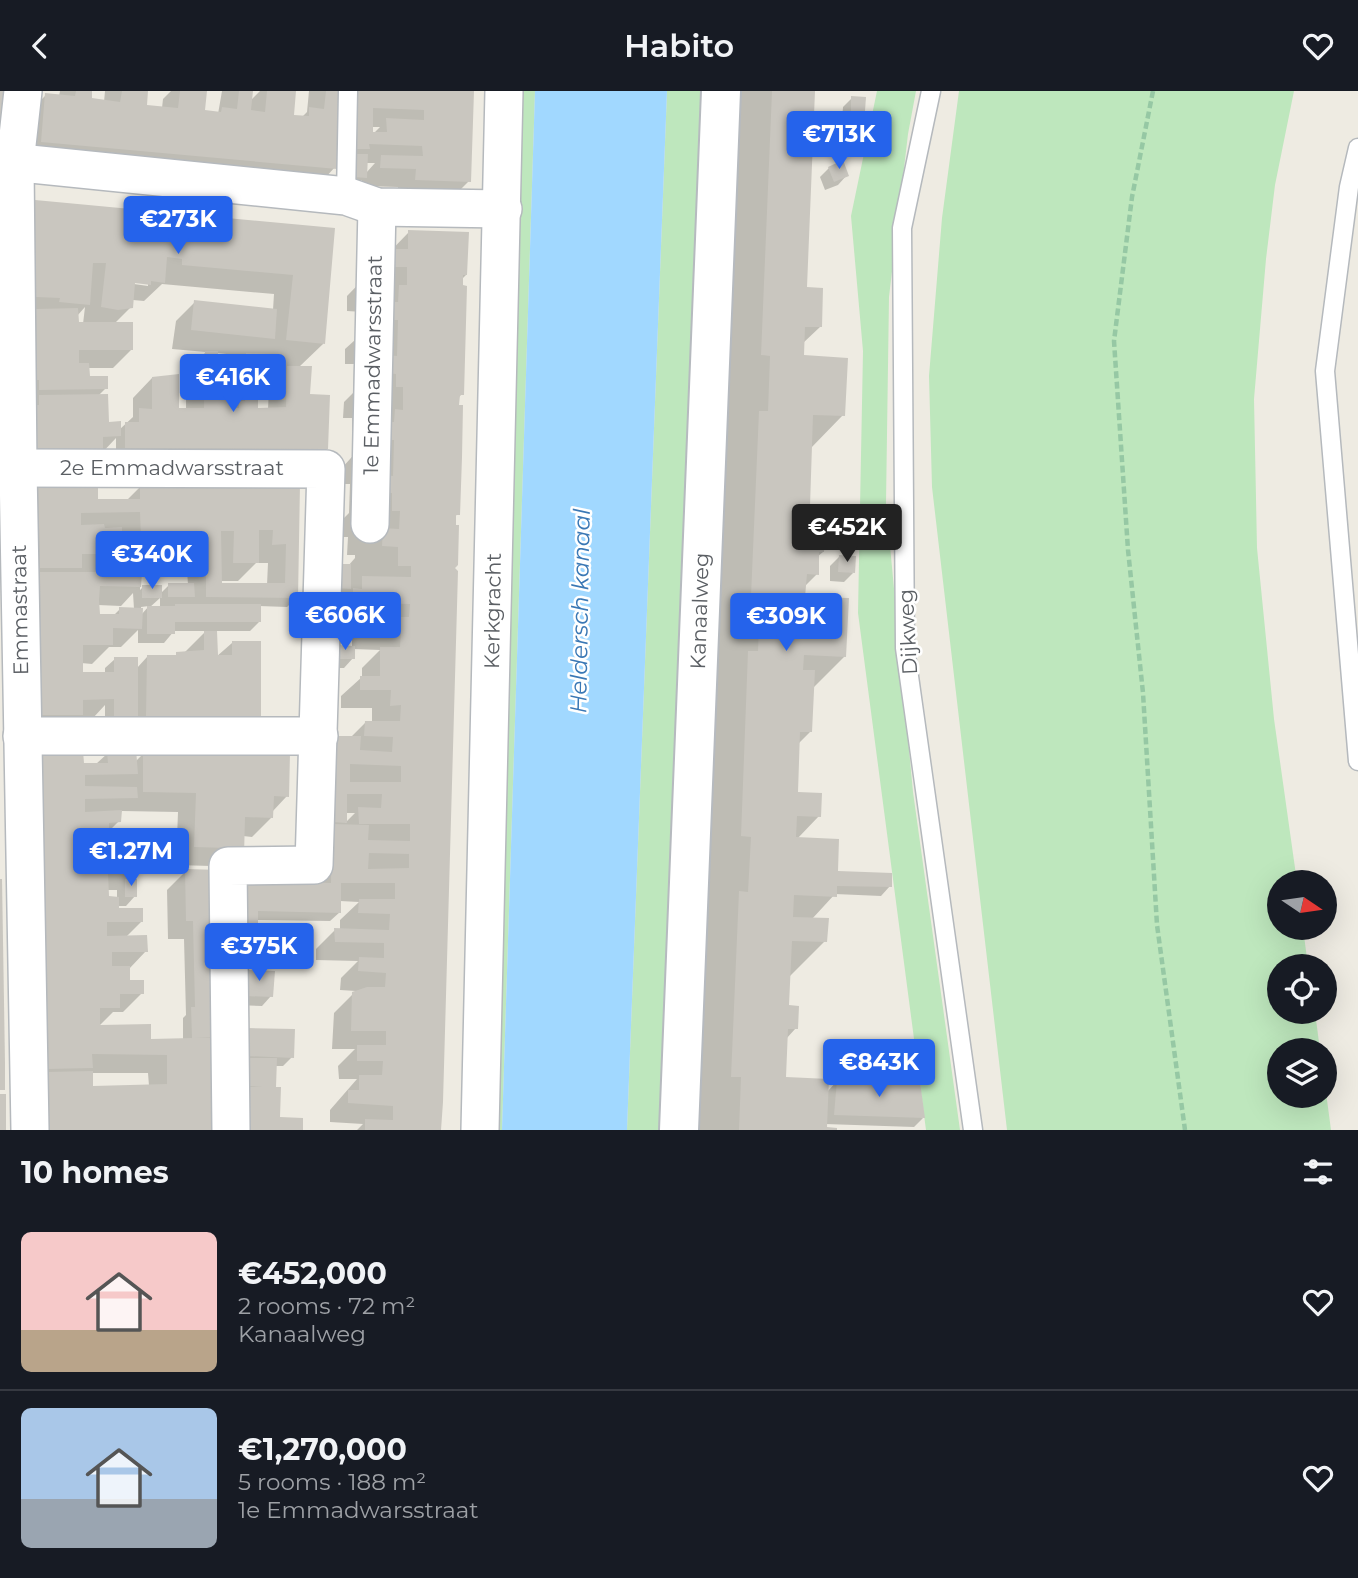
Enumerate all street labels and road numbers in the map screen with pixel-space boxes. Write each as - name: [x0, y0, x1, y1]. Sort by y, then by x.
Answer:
- street label: 1e Emmadwarsstraat: [358, 255, 387, 475]
- street label: 2e Emmadwarsstraat: [60, 455, 284, 480]
- street label: Emmastraat: [6, 544, 33, 676]
- street label: Kanaalweg: [685, 552, 714, 670]
- street label: Kerkgracht: [479, 553, 506, 669]
- street label: Dijkweg: [893, 588, 922, 676]

